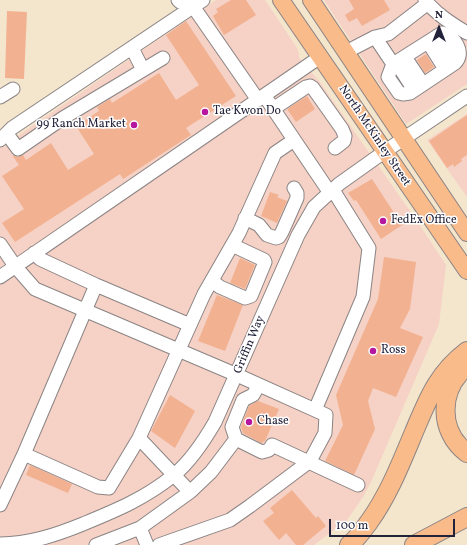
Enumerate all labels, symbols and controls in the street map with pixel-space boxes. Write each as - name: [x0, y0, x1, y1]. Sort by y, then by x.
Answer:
- north arrow: [419, 8, 459, 48]
- text: N: [435, 8, 443, 23]
- street label: North McKinley Street: [335, 83, 413, 189]
- place label: Tae Kwon Do: [213, 105, 281, 119]
- marker: Tae Kwon Do: [200, 107, 210, 117]
- place label: 99 Ranch Market: [37, 118, 126, 132]
- marker: 99 Ranch Market: [129, 120, 139, 130]
- place label: FedEx Office: [391, 214, 457, 228]
- marker: FedEx Office: [378, 216, 388, 226]
- street label: Griffin Way: [231, 314, 269, 376]
- place label: Ross: [381, 344, 406, 358]
- marker: Ross: [368, 346, 378, 356]
- place label: Chase: [257, 415, 289, 429]
- marker: Chase: [244, 417, 254, 427]
- scale bar: [331, 511, 457, 537]
- text: 100 m: [336, 518, 368, 534]

